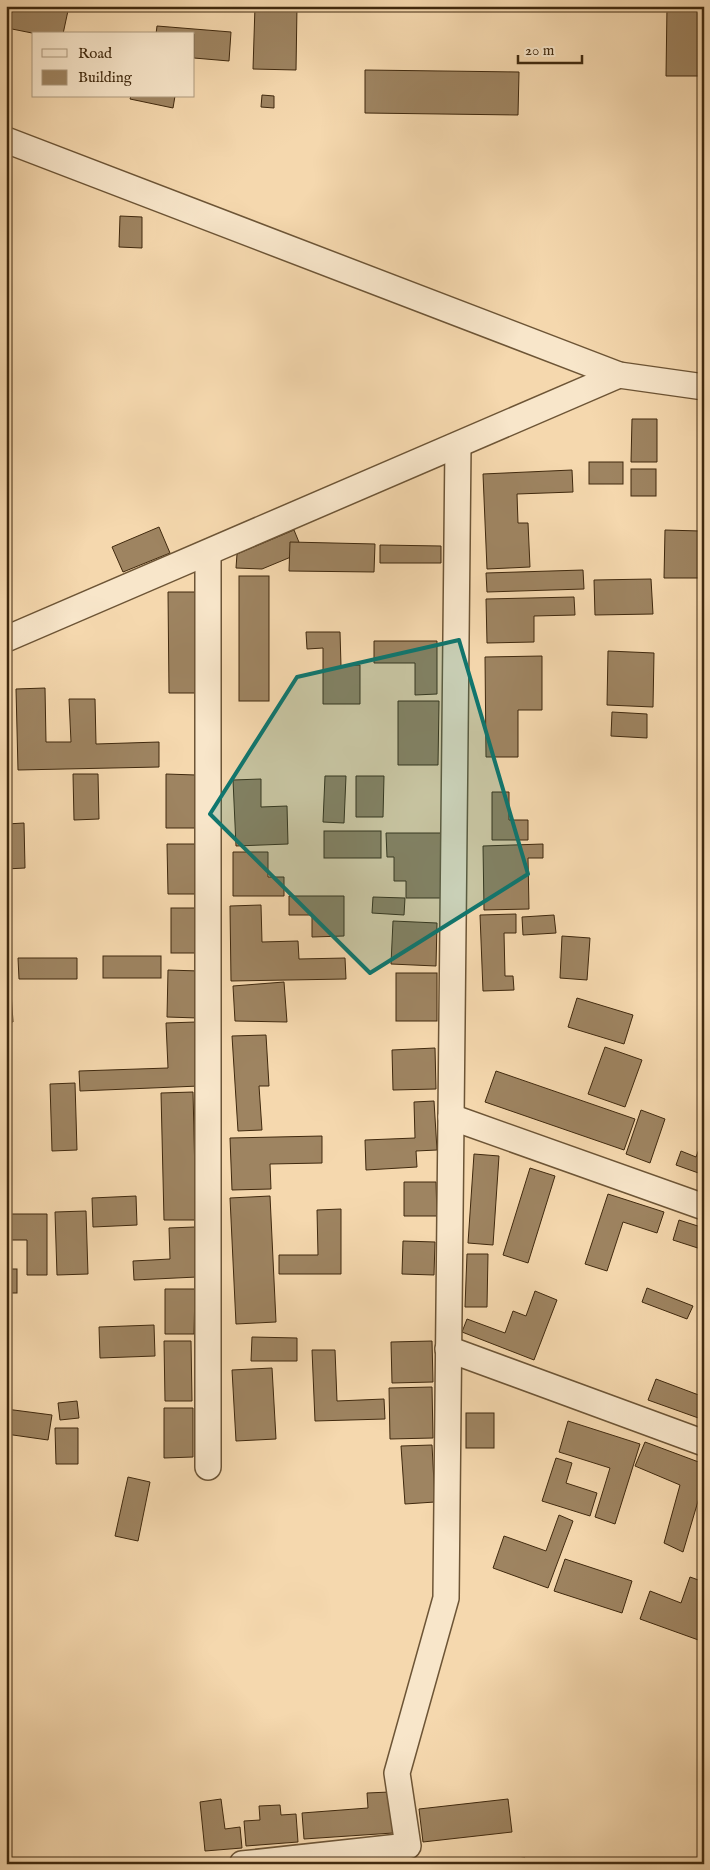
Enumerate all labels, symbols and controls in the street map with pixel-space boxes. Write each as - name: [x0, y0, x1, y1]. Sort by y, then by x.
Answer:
- legend: [32, 32, 195, 98]
- scale bar: [518, 32, 581, 64]
- text: 20 m: [525, 41, 555, 60]
- text: Road: [78, 44, 113, 63]
- text: Building: [78, 68, 133, 87]

